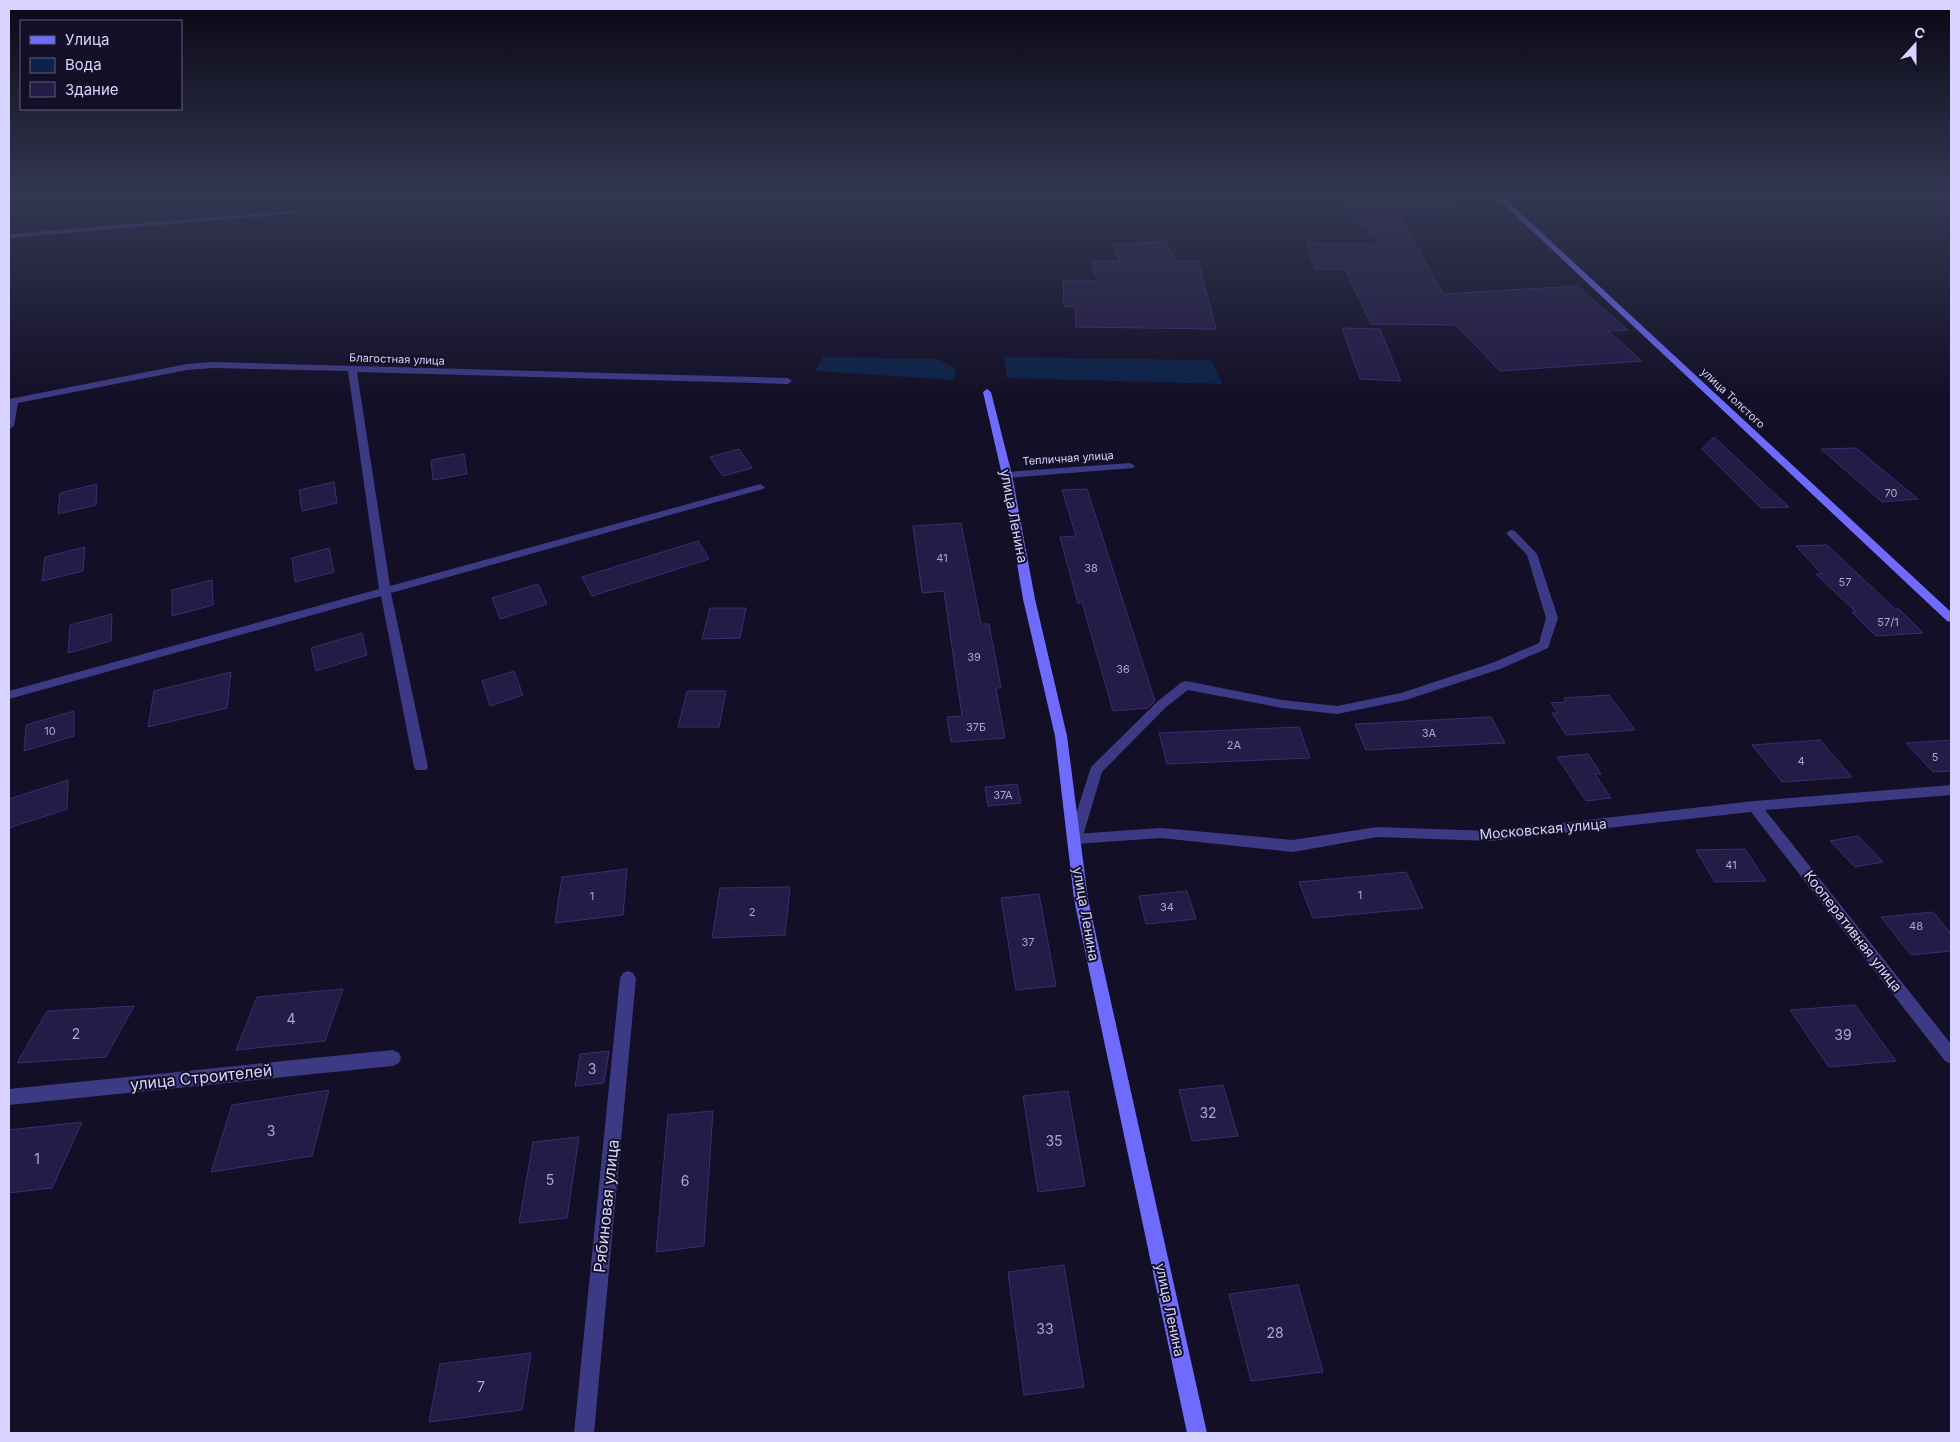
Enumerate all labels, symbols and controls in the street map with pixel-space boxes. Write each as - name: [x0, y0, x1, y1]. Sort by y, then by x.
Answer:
- legend: [20, 20, 182, 110]
- north arrow: [1890, 20, 1940, 70]
- text: С: [1912, 23, 1928, 42]
- text: Улица: [65, 30, 109, 49]
- text: Вода: [65, 55, 102, 74]
- text: Здание: [65, 80, 119, 99]
- street label: Благостная улица: [349, 350, 445, 368]
- street label: улица Толстого: [1698, 365, 1768, 432]
- street label: Тепличная улица: [1022, 448, 1114, 468]
- street label: улица Ленина: [997, 468, 1032, 564]
- house number: 70: [1885, 486, 1898, 500]
- house number: 41: [936, 551, 948, 565]
- house number: 38: [1084, 561, 1098, 575]
- house number: 57: [1839, 575, 1851, 589]
- house number: 57/1: [1877, 615, 1899, 629]
- house number: 39: [967, 650, 981, 664]
- house number: 36: [1116, 662, 1130, 676]
- house number: 37Б: [966, 720, 986, 734]
- house number: 10: [44, 724, 56, 738]
- house number: 3А: [1422, 726, 1437, 740]
- house number: 2А: [1227, 738, 1242, 752]
- house number: 5: [1932, 750, 1939, 764]
- house number: 4: [1797, 754, 1805, 768]
- house number: 37А: [993, 788, 1013, 802]
- street label: Московская улица: [1479, 814, 1607, 843]
- house number: 41: [1725, 858, 1737, 872]
- street label: улица Ленина: [1070, 866, 1103, 962]
- street label: Кооперативная улица: [1801, 867, 1906, 995]
- house number: 1: [1358, 888, 1362, 902]
- house number: 1: [590, 889, 594, 903]
- house number: 34: [1160, 900, 1174, 914]
- house number: 2: [749, 905, 755, 919]
- house number: 48: [1909, 919, 1923, 933]
- house number: 37: [1021, 935, 1035, 949]
- house number: 4: [286, 1010, 296, 1027]
- house number: 2: [72, 1025, 80, 1042]
- house number: 39: [1834, 1026, 1852, 1043]
- street label: улица Строителей: [129, 1060, 273, 1094]
- house number: 3: [588, 1060, 596, 1077]
- house number: 32: [1199, 1104, 1217, 1121]
- house number: 3: [267, 1122, 275, 1139]
- house number: 35: [1045, 1132, 1063, 1149]
- street label: Рябиновая улица: [589, 1138, 623, 1274]
- house number: 1: [34, 1150, 40, 1167]
- house number: 5: [546, 1171, 554, 1188]
- house number: 6: [681, 1172, 689, 1189]
- street label: улица Ленина: [1152, 1262, 1189, 1358]
- house number: 33: [1036, 1320, 1054, 1337]
- house number: 28: [1266, 1324, 1284, 1341]
- house number: 7: [477, 1378, 485, 1395]

